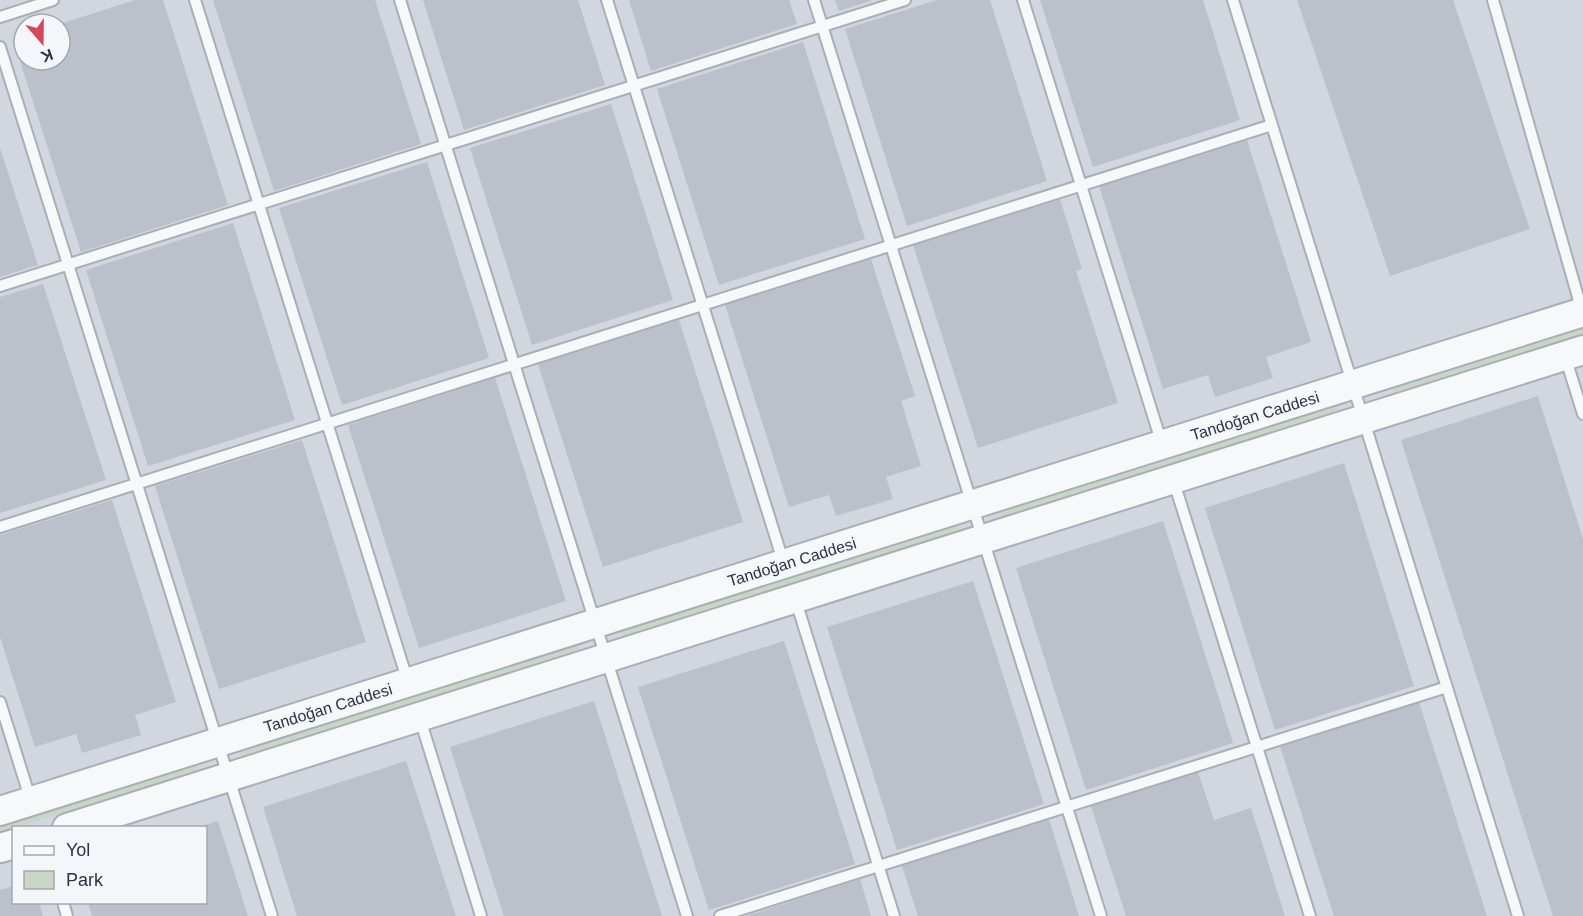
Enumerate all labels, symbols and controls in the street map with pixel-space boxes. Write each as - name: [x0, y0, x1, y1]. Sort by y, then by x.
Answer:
- north arrow: [12, 12, 72, 72]
- text: K: [38, 46, 55, 66]
- street label: Tandoğan Caddesi: [1189, 388, 1321, 444]
- street label: Tandoğan Caddesi: [726, 534, 858, 590]
- street label: Tandoğan Caddesi: [262, 680, 394, 736]
- legend: [12, 826, 207, 904]
- text: Yol: [66, 840, 90, 860]
- text: Park: [66, 870, 104, 890]

